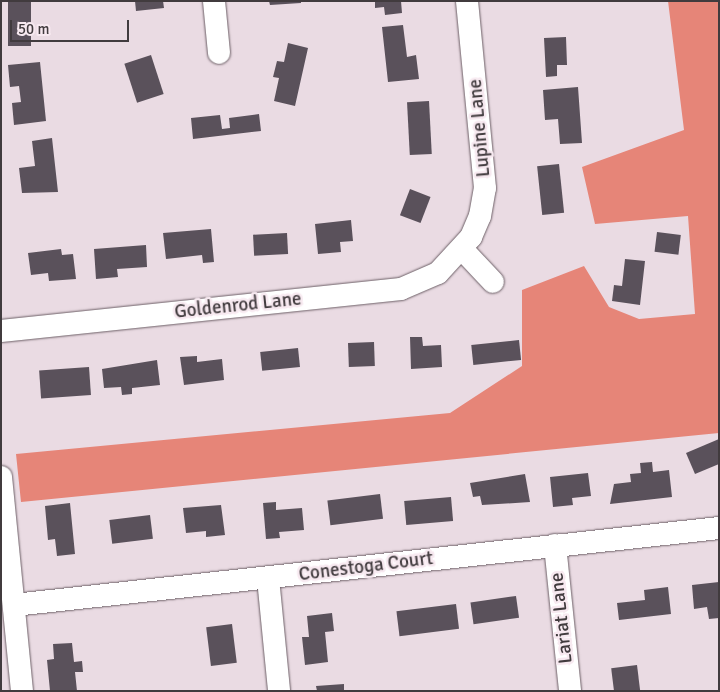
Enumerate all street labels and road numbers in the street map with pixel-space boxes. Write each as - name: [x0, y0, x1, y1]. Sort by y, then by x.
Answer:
- street label: Lupine Lane: [464, 78, 496, 178]
- street label: Goldenrod Lane: [173, 288, 303, 324]
- street label: Conestoga Court: [297, 547, 435, 587]
- street label: Lariat Lane: [546, 571, 578, 665]

